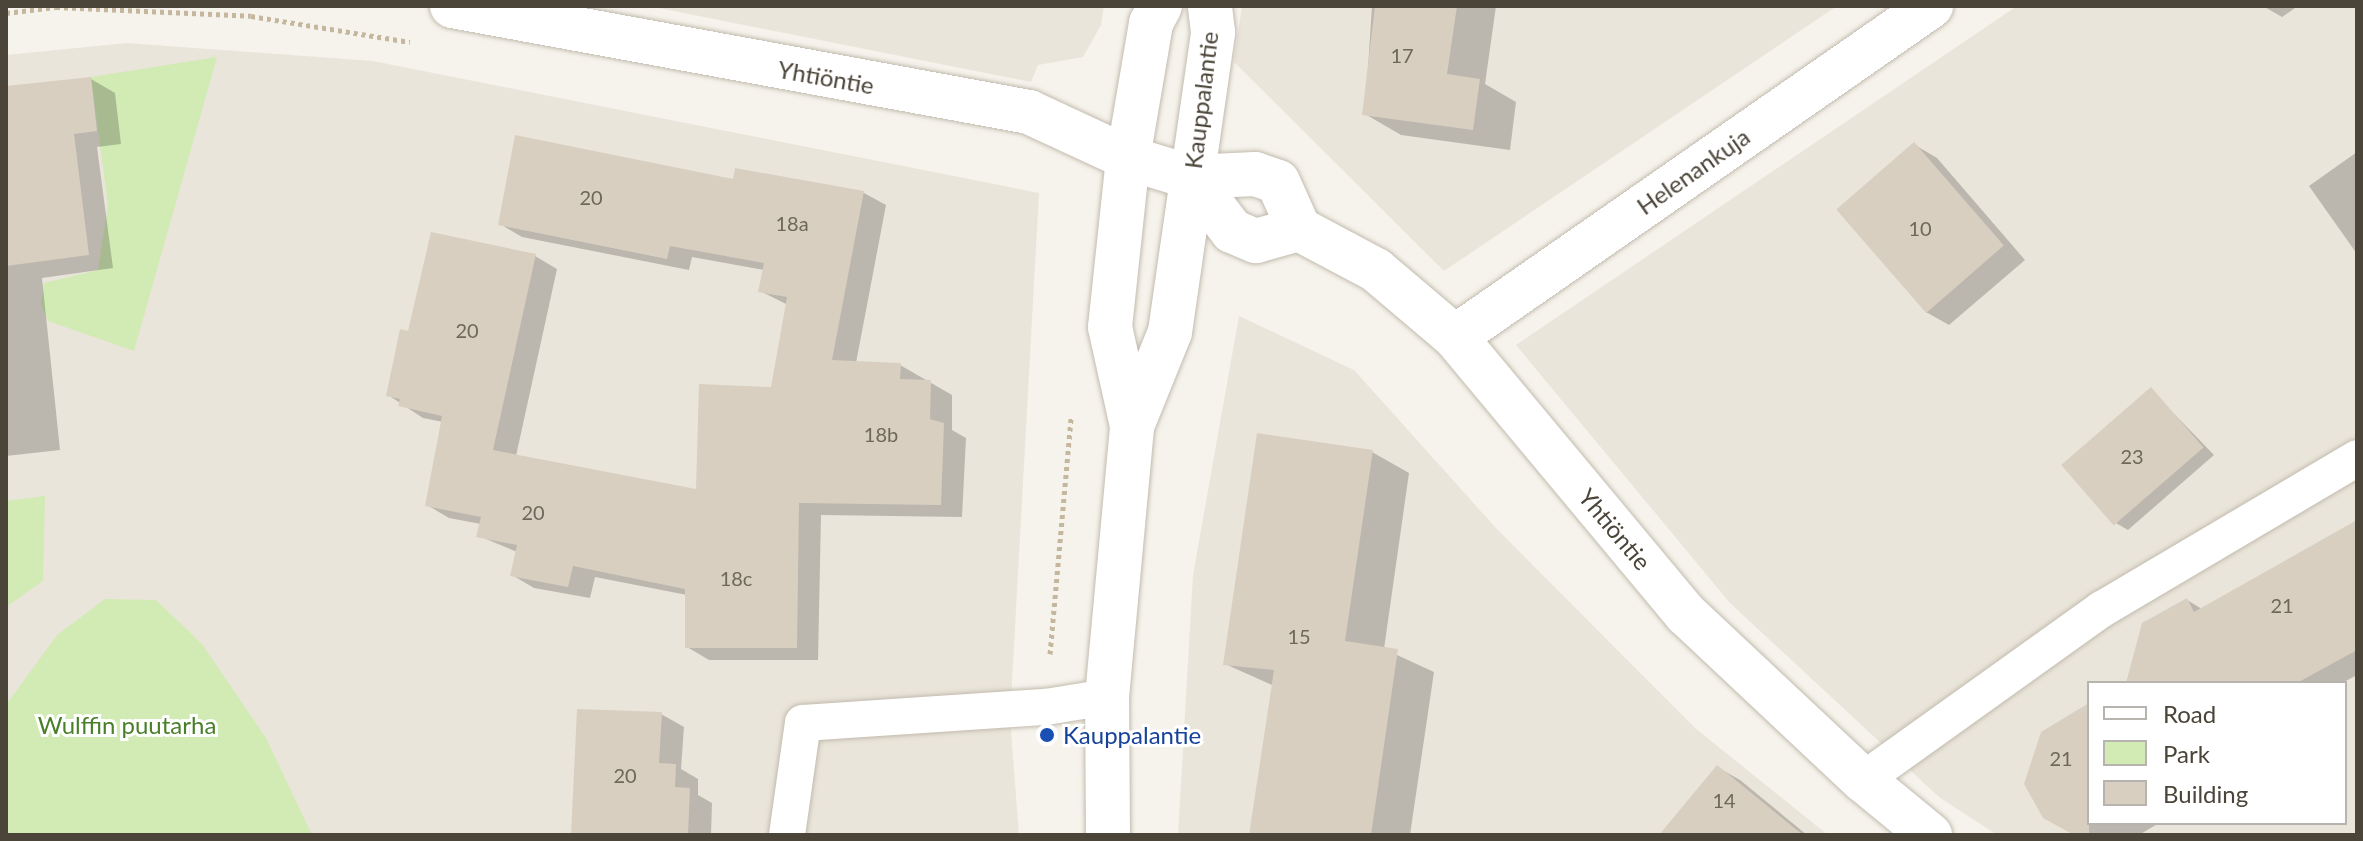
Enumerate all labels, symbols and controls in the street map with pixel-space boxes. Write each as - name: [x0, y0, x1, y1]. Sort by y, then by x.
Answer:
- street label: Kauppalantie: [1178, 30, 1224, 170]
- house number: 17: [1390, 43, 1414, 67]
- street label: Yhtiöntie: [776, 54, 876, 100]
- street label: Helenankuja: [1631, 122, 1755, 220]
- house number: 20: [579, 185, 603, 209]
- house number: 18a: [775, 211, 809, 235]
- house number: 10: [1908, 216, 1932, 240]
- house number: 20: [455, 318, 479, 342]
- house number: 18b: [864, 422, 898, 446]
- house number: 23: [2120, 444, 2144, 468]
- street label: Yhtiöntie: [1573, 483, 1657, 575]
- house number: 20: [521, 500, 545, 524]
- house number: 18c: [720, 566, 752, 590]
- house number: 21: [2270, 593, 2294, 617]
- house number: 15: [1287, 624, 1311, 648]
- legend: [2087, 681, 2347, 825]
- text: Road: [2163, 699, 2216, 728]
- park label: Wulffin puutarha: [38, 711, 216, 739]
- place label: Kauppalantie: [1063, 721, 1201, 749]
- marker: Kauppalantie: [1038, 726, 1056, 744]
- text: Park: [2163, 739, 2210, 768]
- house number: 21: [2049, 746, 2073, 770]
- house number: 20: [613, 763, 637, 787]
- text: Building: [2163, 779, 2248, 808]
- house number: 14: [1712, 788, 1736, 812]

